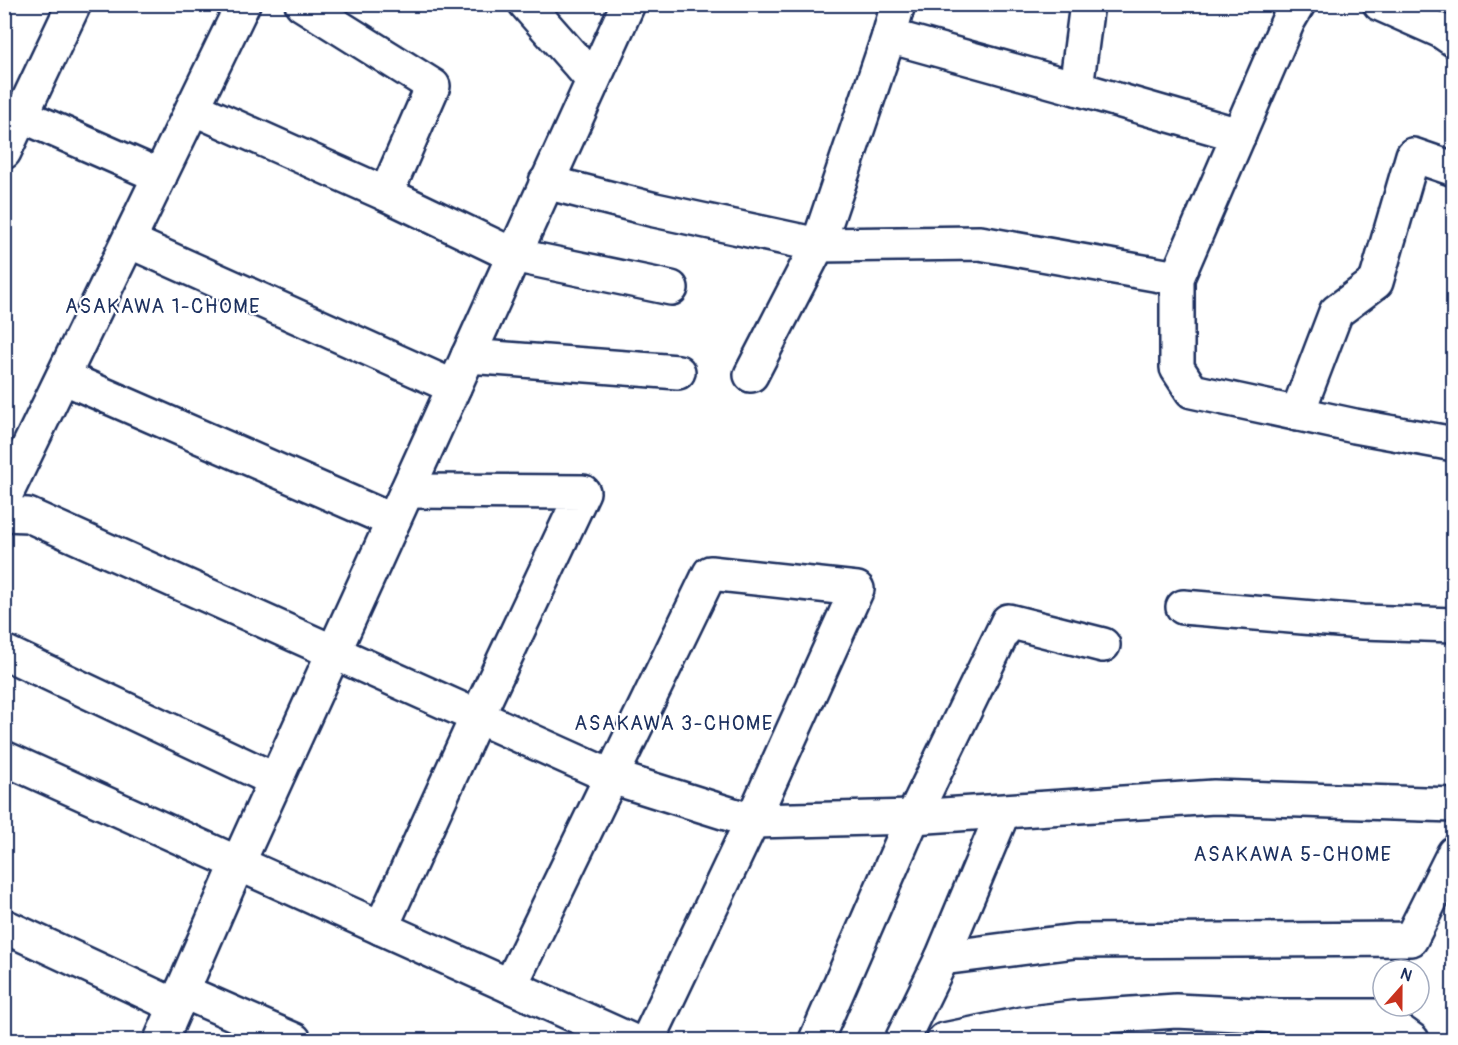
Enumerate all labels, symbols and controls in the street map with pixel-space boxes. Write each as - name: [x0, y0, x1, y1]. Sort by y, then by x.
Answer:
- district label: ASAKAWA 1-CHOME: [65, 294, 261, 319]
- district label: ASAKAWA 3-CHOME: [574, 711, 774, 736]
- district label: ASAKAWA 5-CHOME: [1193, 842, 1393, 867]
- north arrow: [1371, 958, 1431, 1018]
- text: N: [1397, 964, 1415, 986]

